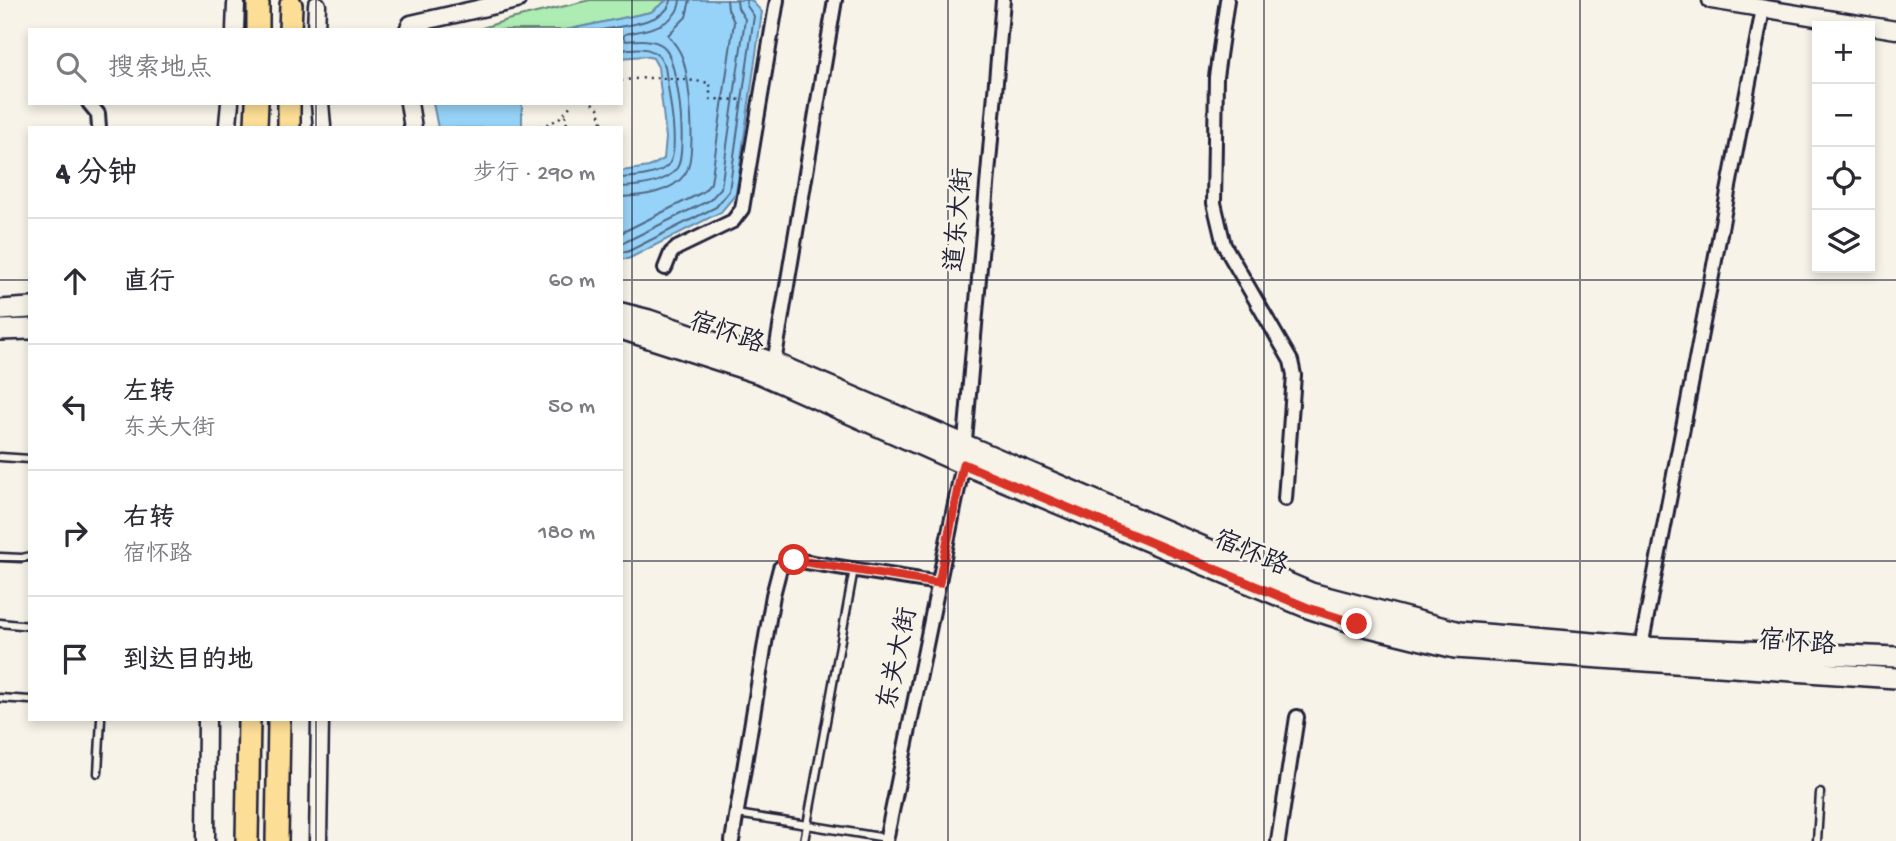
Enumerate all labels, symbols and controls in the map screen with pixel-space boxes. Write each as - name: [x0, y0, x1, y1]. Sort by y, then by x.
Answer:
- map controls: [1812, 21, 1875, 273]
- button: +: [1812, 21, 1875, 84]
- search box: [28, 28, 623, 105]
- icon: search: [52, 48, 90, 86]
- text: 搜索地点: [108, 55, 212, 86]
- button: −: [1812, 84, 1875, 147]
- button: locate: [1812, 147, 1875, 210]
- text: 4 分钟: [56, 158, 137, 193]
- text: 步行 · 290 m: [473, 161, 595, 188]
- street label: 道东大街: [939, 167, 981, 273]
- button: layers: [1812, 210, 1875, 273]
- icon: ahead: [56, 262, 94, 300]
- text: 60 m: [549, 268, 595, 295]
- text: 直行: [123, 269, 175, 300]
- street label: 宿怀路: [684, 306, 769, 362]
- text: 左转: [123, 379, 175, 410]
- icon: left: [56, 388, 94, 426]
- text: 50 m: [548, 394, 595, 421]
- text: 东关大街: [123, 416, 215, 443]
- text: 右转: [123, 505, 175, 536]
- icon: right: [56, 514, 94, 552]
- text: 180 m: [538, 520, 595, 547]
- street label: 宿怀路: [1208, 524, 1293, 585]
- text: 宿怀路: [123, 542, 192, 569]
- route start: [778, 544, 809, 575]
- street label: 东关大街: [872, 604, 926, 713]
- route end: [1341, 608, 1372, 639]
- street label: 宿怀路: [1757, 625, 1837, 663]
- icon: arrive: [56, 640, 94, 678]
- text: 到达目的地: [123, 647, 253, 678]

